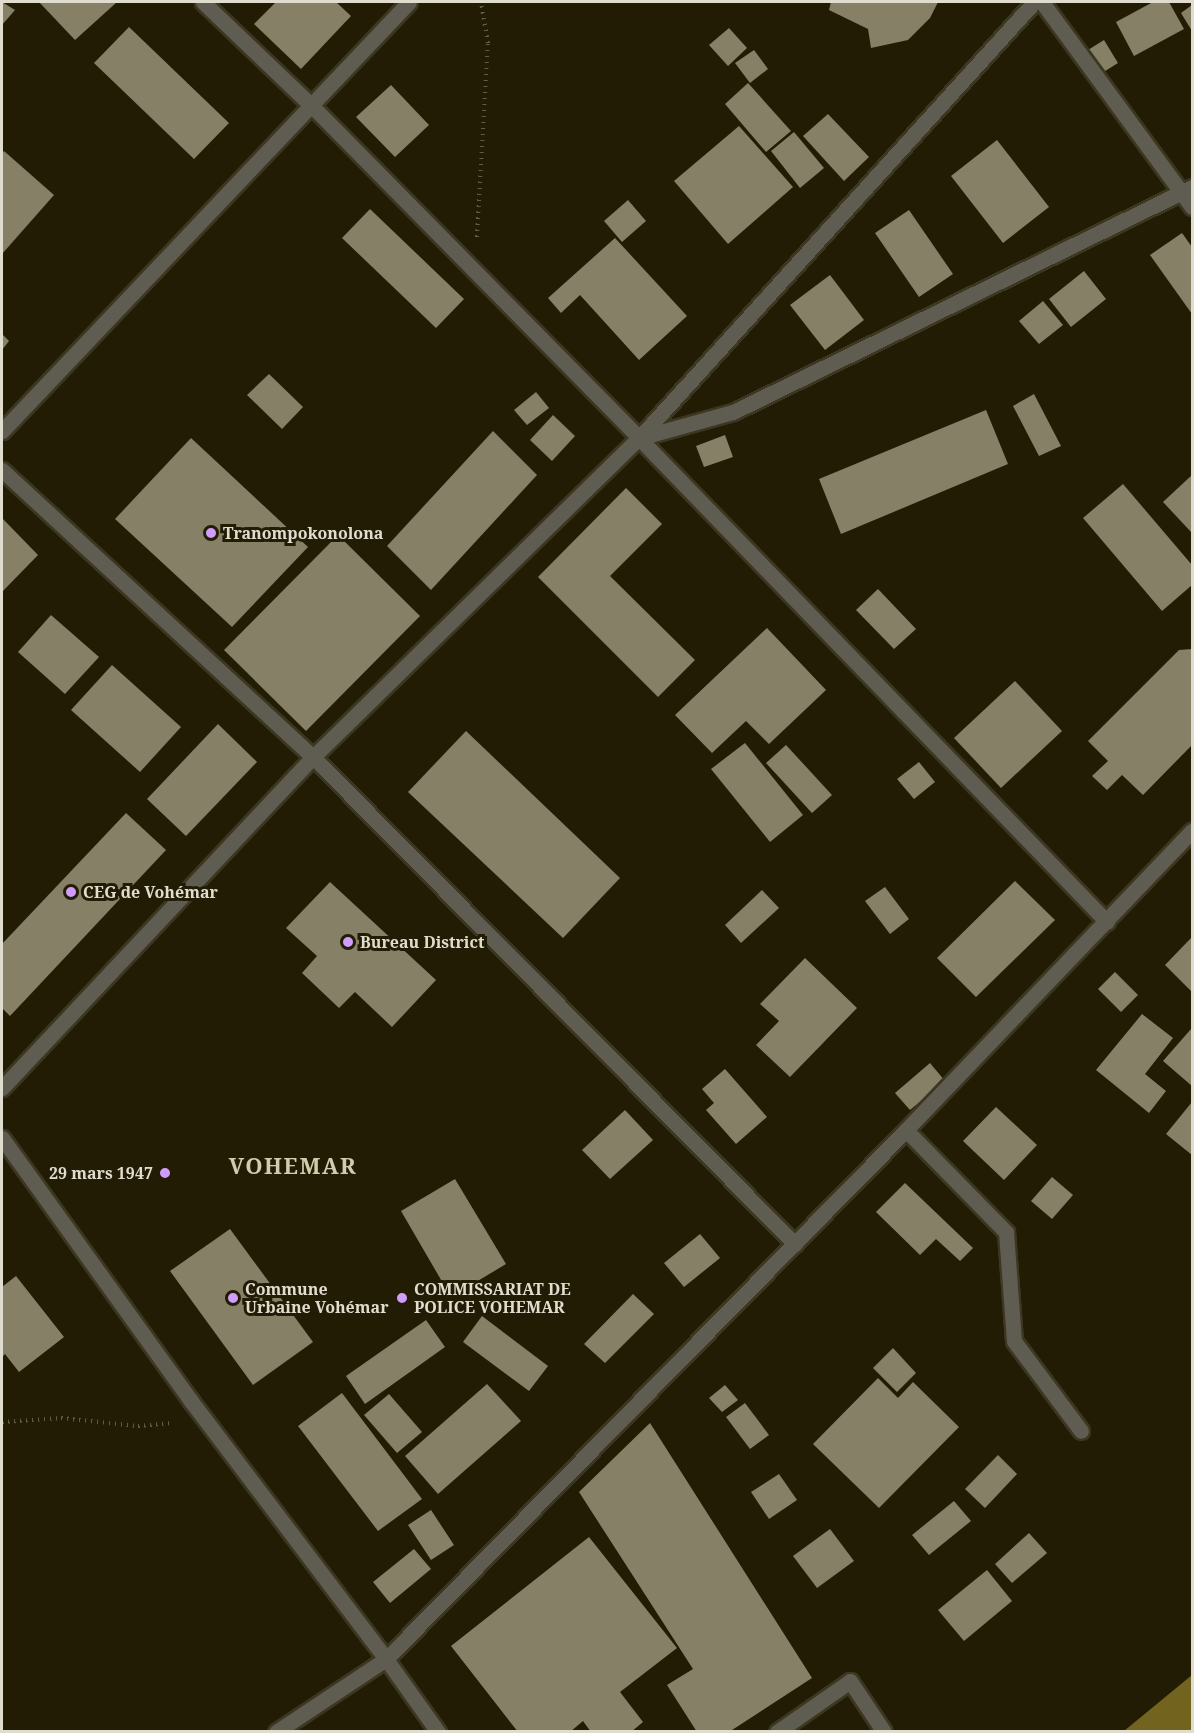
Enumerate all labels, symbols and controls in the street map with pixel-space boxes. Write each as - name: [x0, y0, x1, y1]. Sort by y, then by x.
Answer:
- place label: Tranompokonolona: [223, 523, 383, 543]
- marker: Tranompokonolona: [204, 526, 218, 540]
- place label: CEG de Vohémar: [83, 882, 218, 902]
- marker: CEG de Vohémar: [64, 885, 78, 899]
- place label: Bureau District: [360, 932, 484, 952]
- marker: Bureau District: [341, 935, 355, 949]
- district label: VOHEMAR: [229, 1153, 357, 1179]
- place label: 29 mars 1947: [49, 1163, 153, 1183]
- marker: 29 mars 1947: [158, 1166, 172, 1180]
- place label: Commune Urbaine Vohémar: [245, 1279, 389, 1317]
- place label: COMMISSARIAT DE POLICE VOHEMAR: [414, 1279, 571, 1317]
- marker: Commune Urbaine Vohémar: [226, 1291, 240, 1305]
- marker: COMMISSARIAT DE POLICE VOHEMAR: [395, 1291, 409, 1305]

